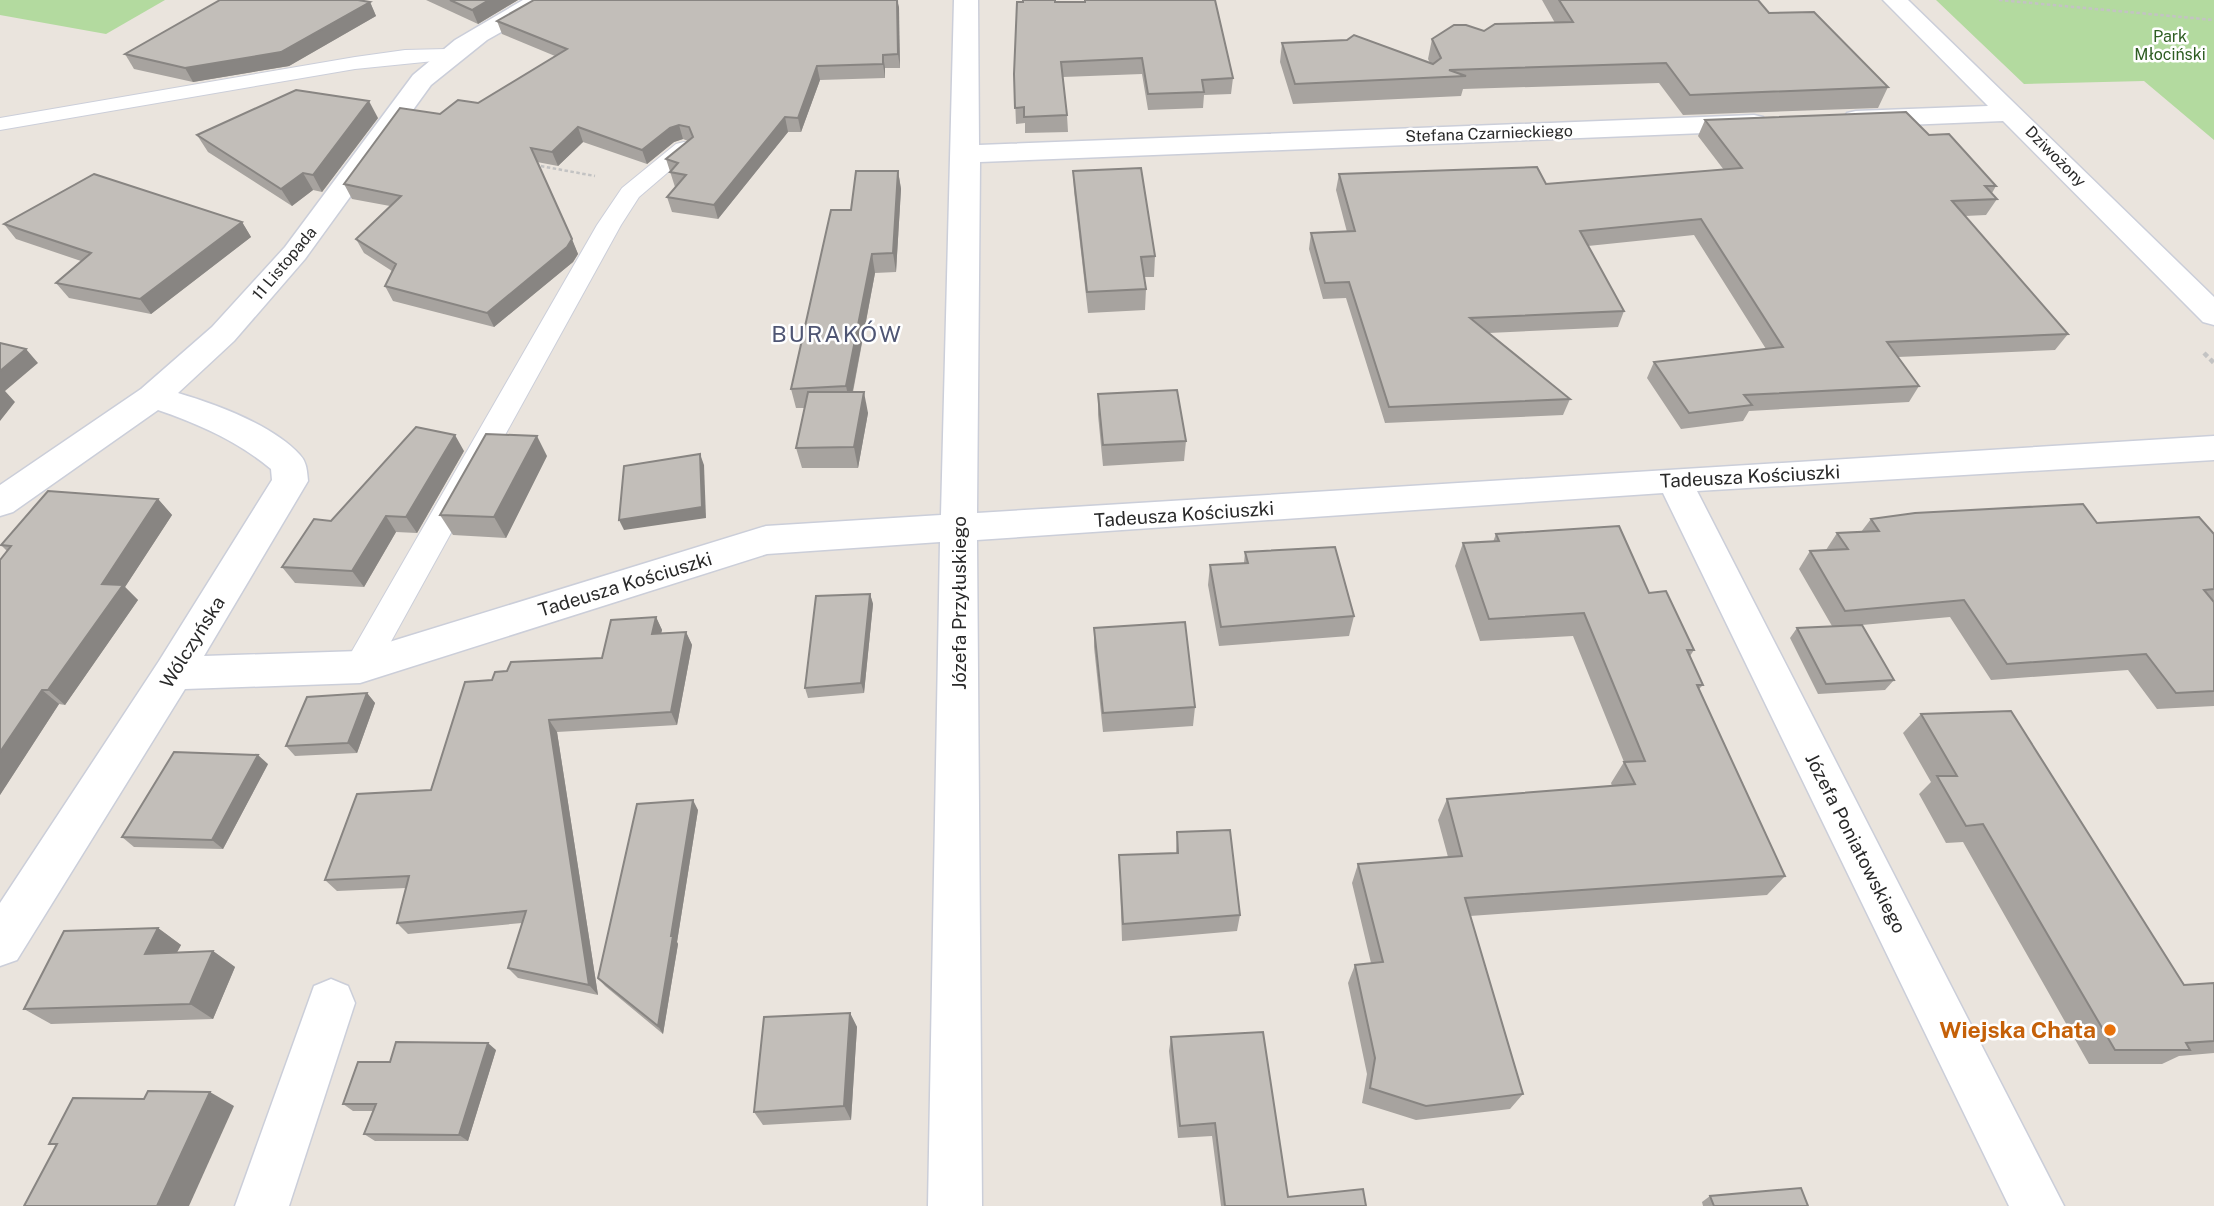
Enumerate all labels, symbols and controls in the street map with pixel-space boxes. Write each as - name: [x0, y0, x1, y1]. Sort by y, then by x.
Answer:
- park label: Park Młociński: [2134, 27, 2206, 64]
- street label: Stefana Czarnieckiego: [1405, 121, 1573, 146]
- street label: Dziwożony: [2021, 122, 2090, 191]
- street label: 11 Listopada: [248, 223, 321, 304]
- district label: BURAKÓW: [771, 320, 903, 347]
- street label: Tadeusza Kościuszki: [1659, 460, 1841, 492]
- street label: Tadeusza Kościuszki: [1093, 497, 1275, 531]
- street label: Józefa Przyłuskiego: [948, 516, 970, 690]
- street label: Tadeusza Kościuszki: [536, 547, 714, 621]
- street label: Wólczyńska: [155, 592, 229, 692]
- street label: Józefa Poniatowskiego: [1801, 749, 1911, 937]
- place label: Wiejska Chata: [1939, 1016, 2096, 1043]
- marker: Wiejska Chata: [2102, 1022, 2118, 1038]

